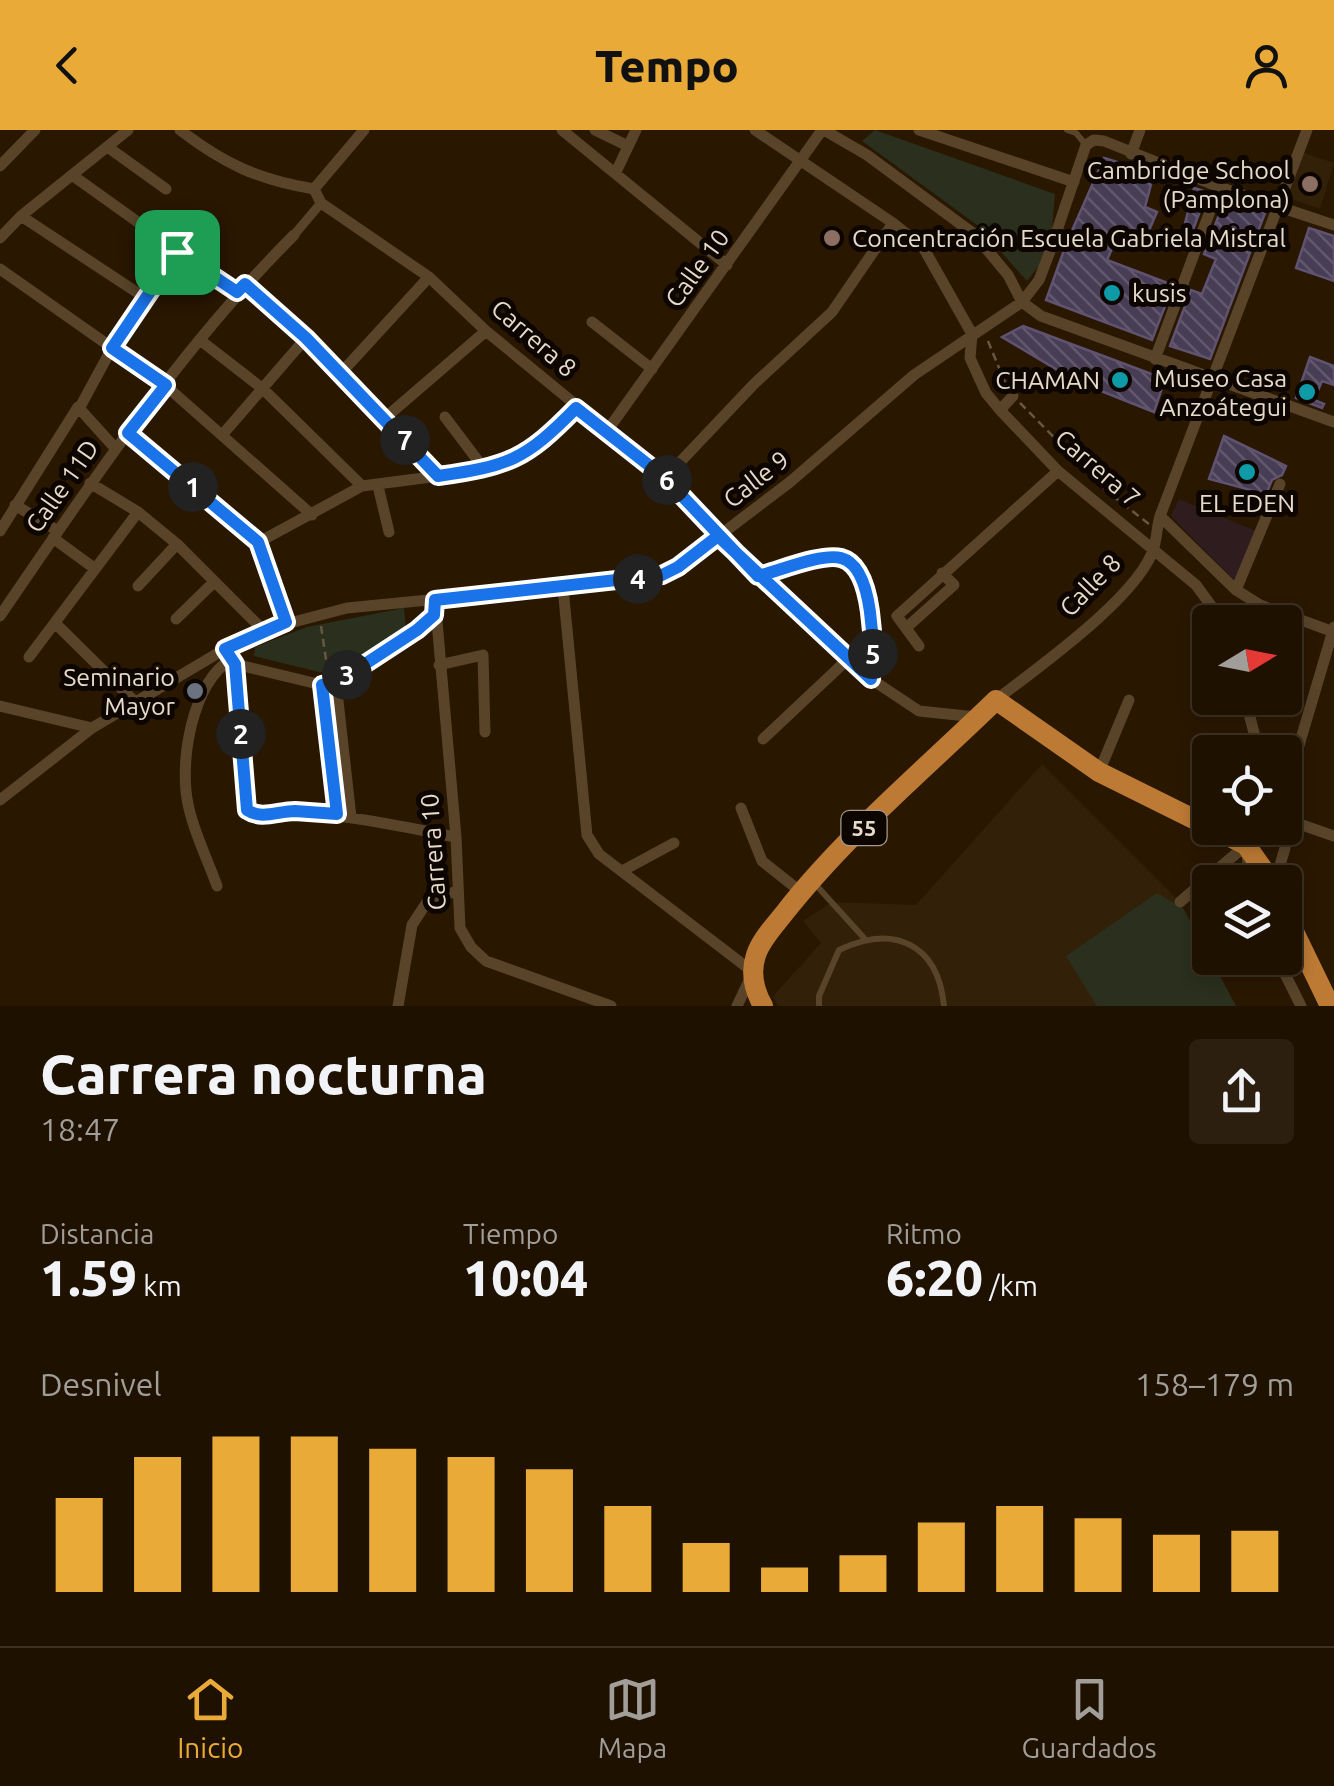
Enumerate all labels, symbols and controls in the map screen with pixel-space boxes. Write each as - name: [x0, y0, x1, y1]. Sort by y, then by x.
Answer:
- icon: back: [40, 38, 95, 93]
- icon: person: [1239, 38, 1294, 93]
- text: Tempo: [595, 40, 739, 91]
- place label: Cambridge School (Pamplona): [1087, 156, 1290, 213]
- marker: Cambridge School (Pamplona): [1299, 173, 1321, 195]
- pin: [135, 210, 220, 295]
- street label: Calle 10: [660, 224, 734, 312]
- place label: Concentración Escuela Gabriela Mistral: [852, 224, 1286, 252]
- icon: arrive: [150, 225, 205, 280]
- marker: Concentración Escuela Gabriela Mistral: [821, 227, 843, 249]
- place label: kusis: [1132, 279, 1187, 307]
- marker: kusis: [1101, 282, 1123, 304]
- street label: Carrera 8: [486, 294, 582, 382]
- place label: Museo Casa Anzoátegui: [1154, 364, 1287, 421]
- place label: CHAMAN: [995, 366, 1100, 394]
- marker: CHAMAN: [1109, 369, 1131, 391]
- marker: Museo Casa Anzoátegui: [1296, 381, 1318, 403]
- pin: 7: [380, 415, 430, 465]
- text: 7: [397, 424, 413, 455]
- street label: Carrera 7: [1050, 424, 1146, 512]
- street label: Calle 11D: [20, 434, 104, 538]
- street label: Calle 9: [718, 445, 794, 513]
- pin: 6: [642, 455, 692, 505]
- marker: EL EDEN: [1236, 461, 1258, 483]
- pin: 1: [168, 462, 218, 512]
- text: 6: [659, 464, 675, 495]
- text: 1: [185, 471, 201, 502]
- place label: EL EDEN: [1199, 489, 1295, 517]
- street label: Calle 8: [1054, 548, 1126, 622]
- pin: 4: [613, 554, 663, 604]
- text: 4: [630, 563, 646, 594]
- north arrow: [1192, 605, 1302, 715]
- map controls: [1192, 605, 1302, 975]
- pin: 5: [848, 629, 898, 679]
- text: 5: [865, 638, 881, 669]
- pin: 3: [322, 650, 372, 700]
- text: 3: [339, 659, 355, 690]
- place label: Seminario Mayor: [63, 663, 176, 720]
- marker: Seminario Mayor: [184, 680, 206, 702]
- pin: 2: [216, 709, 266, 759]
- text: 2: [233, 718, 249, 749]
- button: locate: [1192, 735, 1302, 845]
- street label: Carrera 10: [415, 793, 451, 911]
- road number: 55: [842, 811, 886, 845]
- button: layers: [1192, 865, 1302, 975]
- button: share: [1189, 1039, 1294, 1144]
- text: Carrera nocturna: [40, 1043, 487, 1104]
- text: 18:47: [40, 1111, 120, 1147]
- text: Distancia: [40, 1218, 154, 1249]
- text: Tiempo: [463, 1218, 558, 1249]
- text: Ritmo: [886, 1218, 962, 1249]
- text: 1.59: [40, 1249, 137, 1305]
- text: 10:04: [463, 1249, 588, 1305]
- text: 6:20: [886, 1249, 983, 1305]
- text: km: [137, 1270, 182, 1301]
- text: /km: [983, 1270, 1038, 1301]
- text: Desnivel: [40, 1366, 162, 1402]
- text: 158–179 m: [1135, 1366, 1294, 1402]
- tab: Inicio: [177, 1672, 243, 1763]
- tab: Mapa: [598, 1672, 667, 1763]
- tab: Guardados: [1022, 1672, 1157, 1763]

